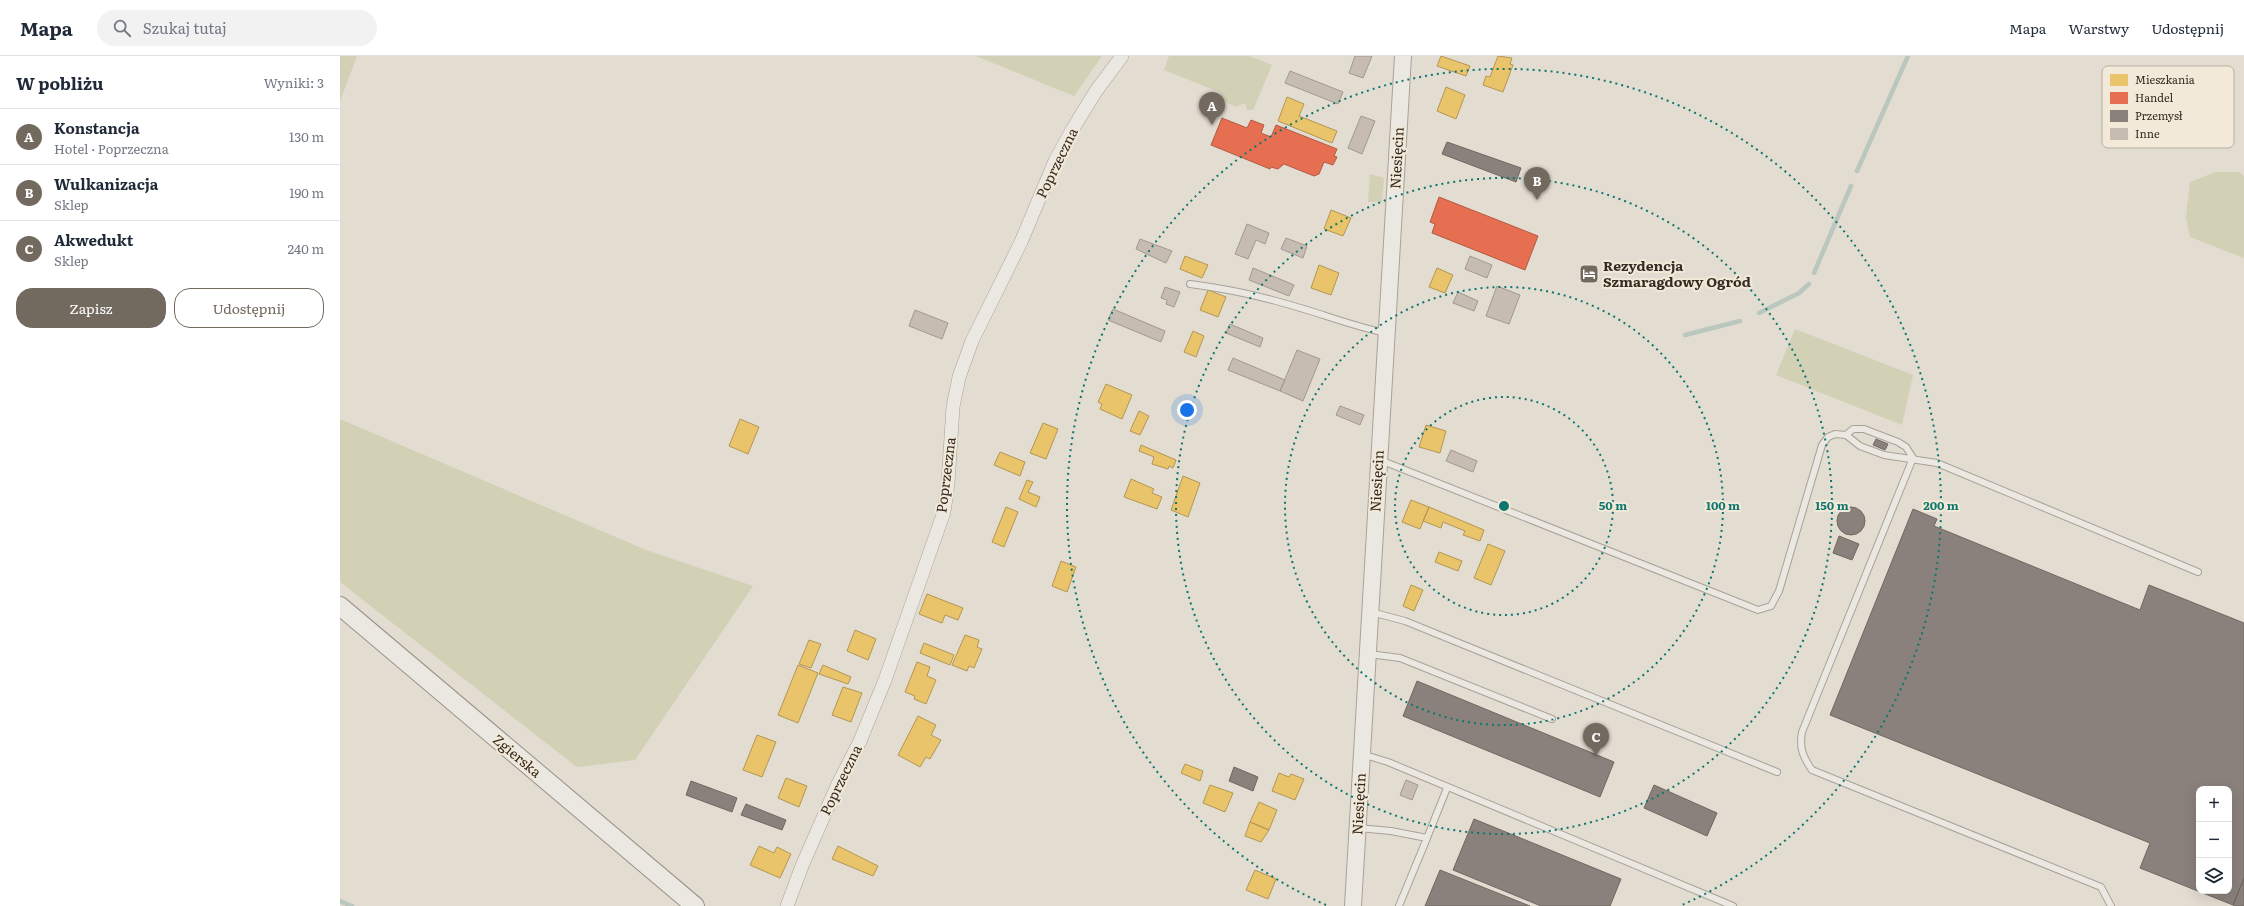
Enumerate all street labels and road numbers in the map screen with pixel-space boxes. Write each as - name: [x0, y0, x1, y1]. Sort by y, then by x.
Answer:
- street label: Poprzeczna: [1030, 123, 1082, 201]
- street label: Niesięcin: [1384, 126, 1408, 190]
- street label: Poprzeczna: [930, 435, 960, 514]
- street label: Niesięcin: [1364, 449, 1388, 513]
- street label: Zgierska: [489, 729, 547, 782]
- street label: Poprzeczna: [814, 740, 866, 818]
- street label: Niesięcin: [1346, 772, 1370, 836]

